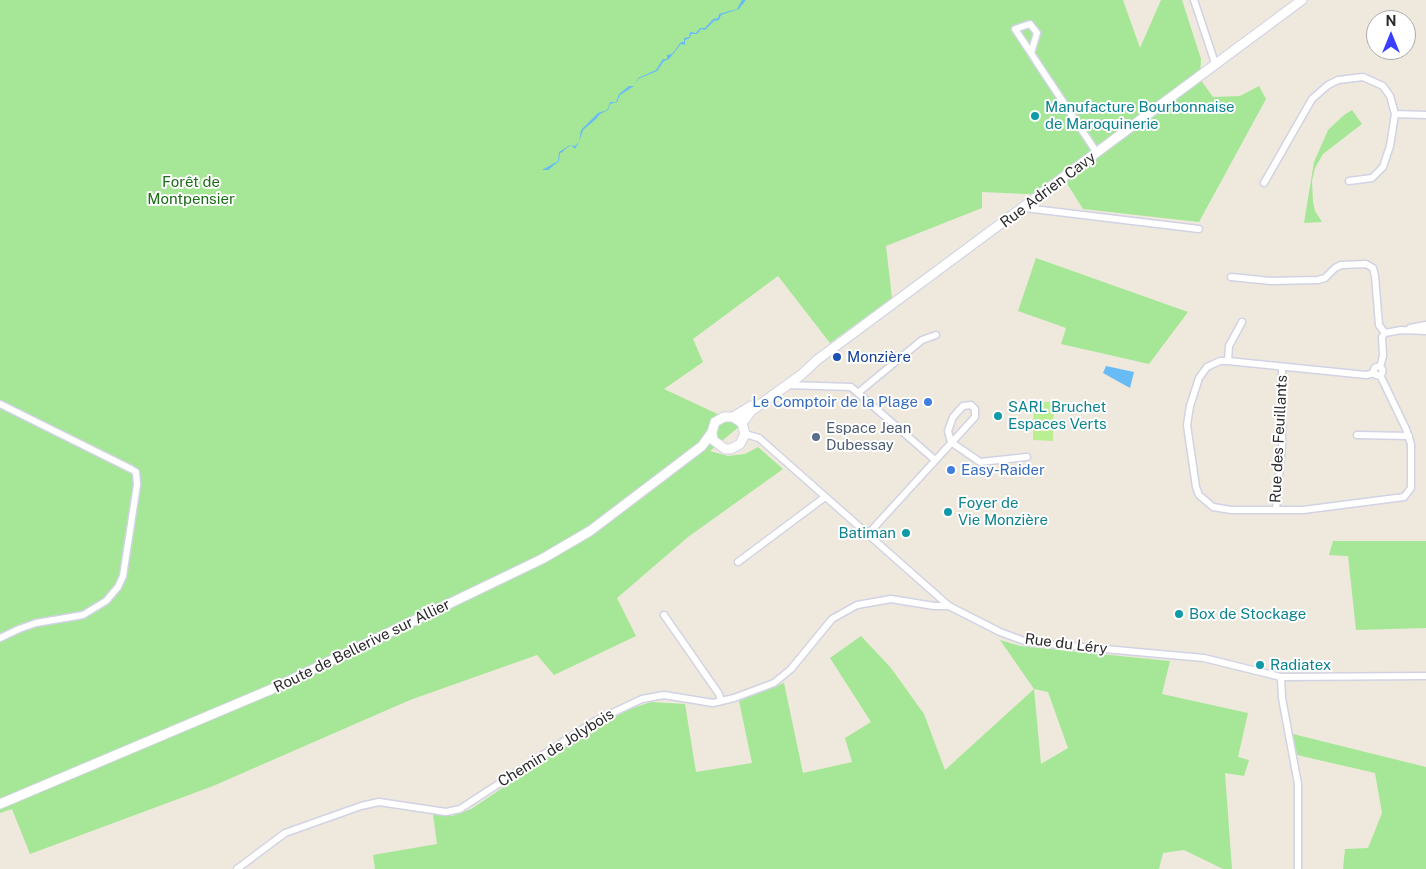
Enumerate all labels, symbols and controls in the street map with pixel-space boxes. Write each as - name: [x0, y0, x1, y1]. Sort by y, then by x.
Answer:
- north arrow: [1366, 10, 1416, 60]
- text: N: [1386, 13, 1396, 29]
- place label: Manufacture Bourbonnaise de Maroquinerie: [1045, 98, 1234, 133]
- marker: Manufacture Bourbonnaise de Maroquinerie: [1029, 110, 1041, 122]
- street label: Rue Adrien Cavy: [997, 148, 1099, 232]
- park label: Forêt de Montpensier: [147, 173, 235, 208]
- place label: Monzière: [847, 348, 911, 366]
- marker: Monzière: [831, 351, 843, 363]
- street label: Rue des Feuillants: [1267, 375, 1291, 503]
- place label: Le Comptoir de la Plage: [752, 393, 918, 411]
- marker: Le Comptoir de la Plage: [922, 396, 934, 408]
- place label: SARL Bruchet Espaces Verts: [1008, 398, 1107, 433]
- marker: SARL Bruchet Espaces Verts: [992, 410, 1004, 422]
- place label: Espace Jean Dubessay: [826, 419, 911, 454]
- marker: Espace Jean Dubessay: [810, 431, 822, 443]
- place label: Easy-Raider: [961, 461, 1045, 479]
- marker: Easy-Raider: [945, 464, 957, 476]
- place label: Foyer de Vie Monzière: [958, 494, 1048, 529]
- marker: Foyer de Vie Monzière: [942, 506, 954, 518]
- place label: Batiman: [838, 524, 896, 542]
- marker: Batiman: [900, 527, 912, 539]
- street label: Route de Bellerive sur Allier: [271, 595, 453, 697]
- place label: Box de Stockage: [1189, 605, 1306, 623]
- marker: Box de Stockage: [1173, 608, 1185, 620]
- street label: Rue du Léry: [1024, 630, 1108, 658]
- place label: Radiatex: [1270, 656, 1331, 674]
- marker: Radiatex: [1254, 659, 1266, 671]
- street label: Chemin de Jolybois: [495, 705, 617, 791]

